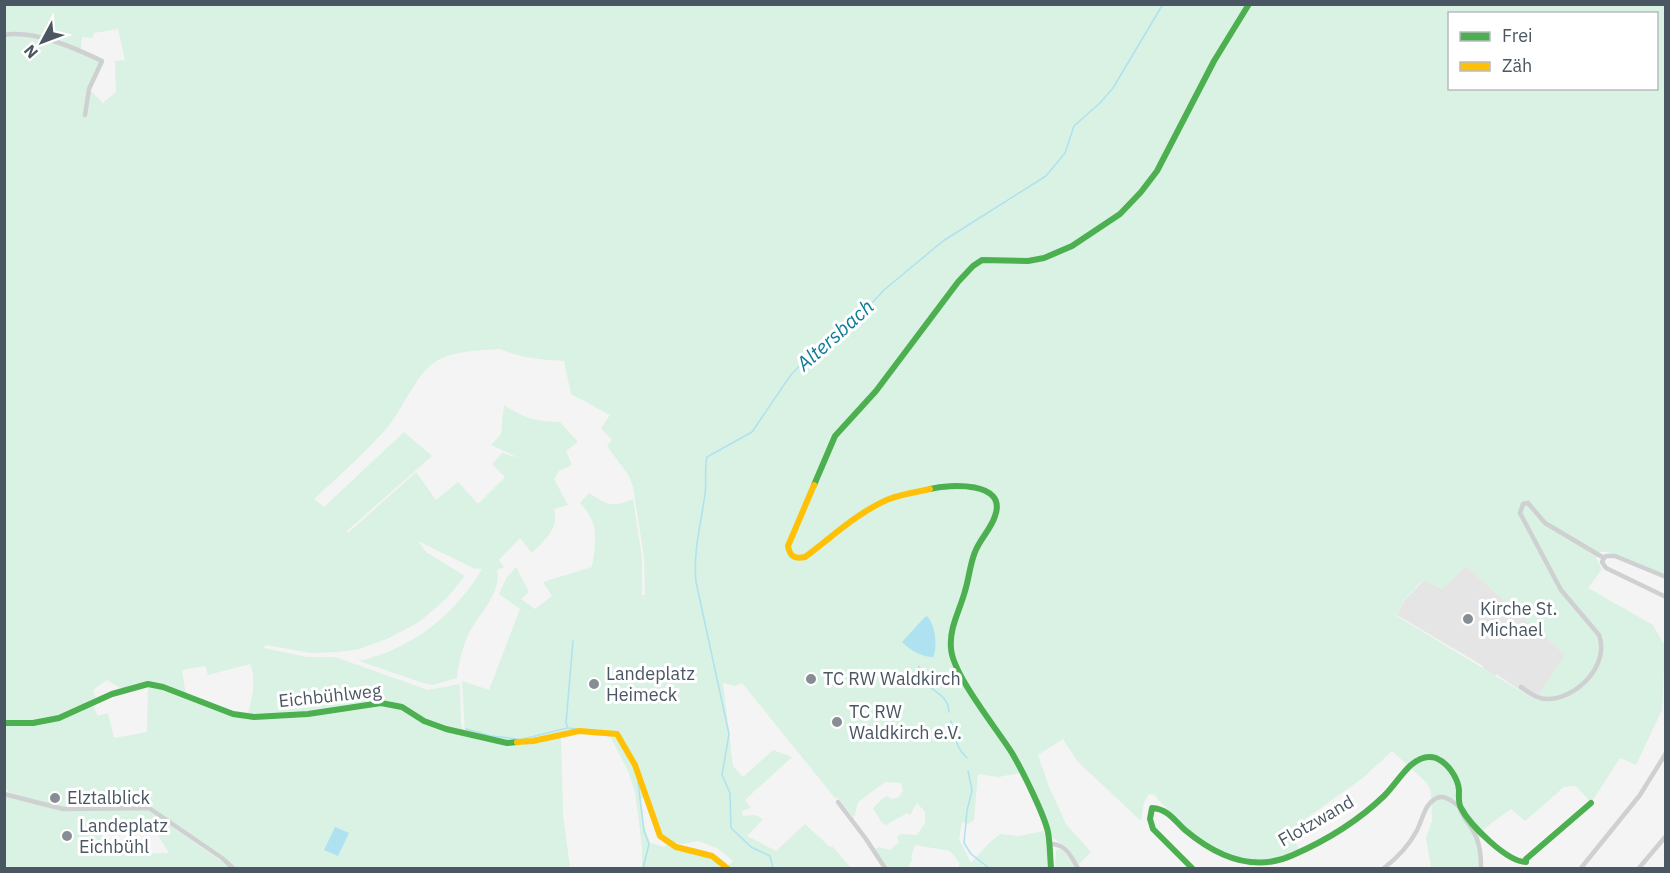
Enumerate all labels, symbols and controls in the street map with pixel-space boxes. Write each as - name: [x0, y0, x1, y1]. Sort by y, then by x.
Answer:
- north arrow: [12, 12, 72, 72]
- legend: [1448, 12, 1658, 90]
- text: Frei: [1502, 24, 1533, 47]
- text: N: [19, 41, 42, 63]
- text: Zäh: [1502, 54, 1532, 77]
- water label: Altersbach: [790, 293, 879, 377]
- place label: Kirche St. Michael: [1480, 597, 1558, 641]
- marker: Kirche St. Michael: [1461, 612, 1475, 626]
- place label: Landeplatz Heimeck: [606, 662, 695, 706]
- place label: TC RW Waldkirch: [823, 667, 961, 690]
- marker: TC RW Waldkirch: [804, 672, 818, 686]
- marker: Landeplatz Heimeck: [587, 677, 601, 691]
- street label: Eichbühlweg: [277, 679, 383, 712]
- place label: TC RW Waldkirch e.V.: [849, 700, 962, 744]
- marker: TC RW Waldkirch e.V.: [830, 715, 844, 729]
- place label: Elztalblick: [67, 786, 150, 809]
- street label: Flotzwand: [1274, 790, 1358, 851]
- marker: Elztalblick: [48, 791, 62, 805]
- place label: Landeplatz Eichbühl: [79, 814, 168, 858]
- marker: Landeplatz Eichbühl: [60, 829, 74, 843]

